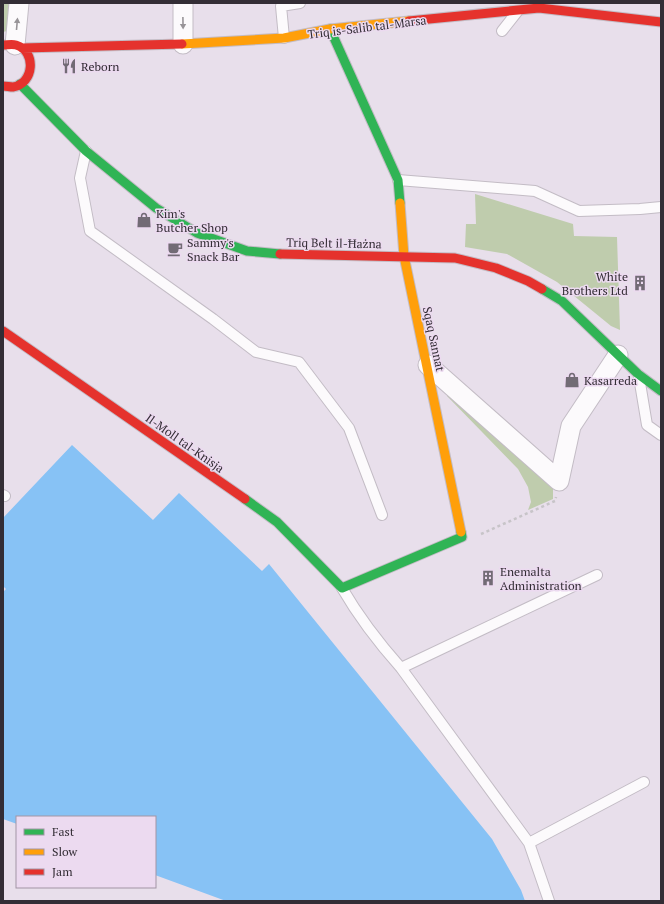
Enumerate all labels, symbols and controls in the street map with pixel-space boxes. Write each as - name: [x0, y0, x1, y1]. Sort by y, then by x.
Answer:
- street label: Triq is-Salib tal-Marsa: [307, 12, 427, 42]
- one-way arrow: [180, 17, 186, 30]
- one-way arrow: [14, 18, 20, 30]
- restaurant icon: Reborn: [60, 57, 78, 75]
- place label: Reborn: [81, 59, 119, 74]
- place label: Kim's Butcher Shop: [156, 206, 228, 235]
- shop icon: Kim's Butcher Shop: [135, 211, 153, 229]
- place label: Sammy's Snack Bar: [187, 235, 240, 264]
- street label: Triq Belt il-Ħażna: [286, 235, 382, 251]
- cafe icon: Sammy's Snack Bar: [166, 240, 184, 258]
- place label: White Brothers Ltd: [562, 269, 628, 298]
- building icon: White Brothers Ltd: [631, 274, 649, 292]
- street label: Sqaq Sannat: [420, 305, 448, 373]
- shop icon: Kasarreda: [563, 371, 581, 389]
- place label: Kasarreda: [584, 373, 637, 388]
- street label: Il-Moll tal-Knisja: [143, 410, 227, 476]
- place label: Enemalta Administration: [500, 564, 582, 593]
- building icon: Enemalta Administration: [479, 569, 497, 587]
- legend: [16, 816, 156, 888]
- text: Fast: [52, 824, 75, 839]
- text: Slow: [52, 844, 78, 859]
- text: Jam: [52, 864, 73, 879]

